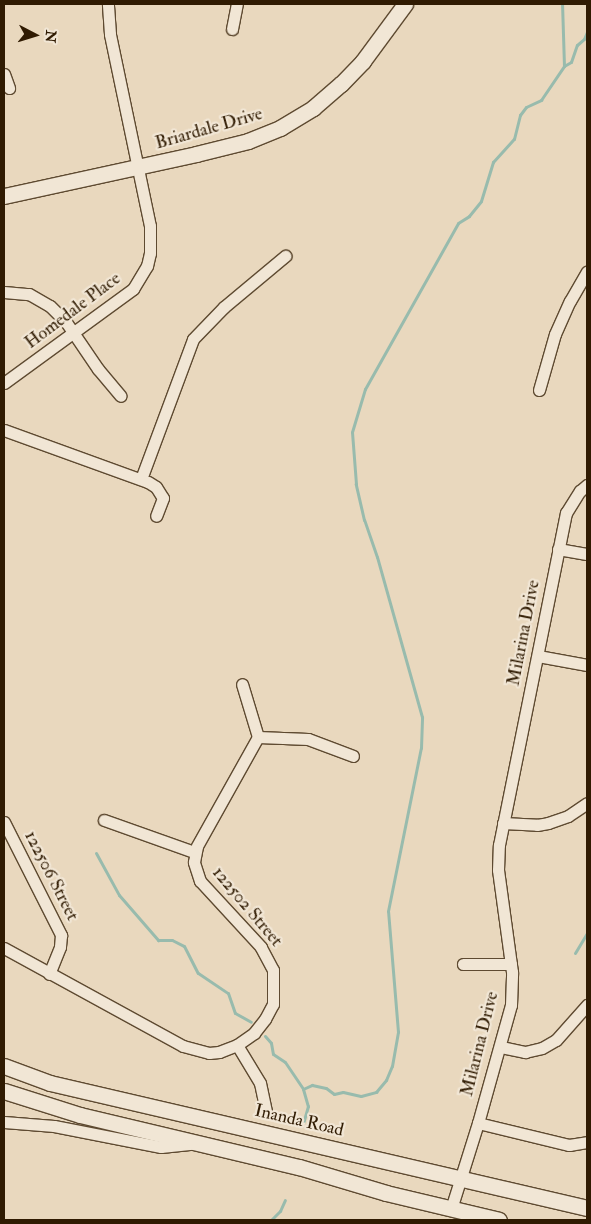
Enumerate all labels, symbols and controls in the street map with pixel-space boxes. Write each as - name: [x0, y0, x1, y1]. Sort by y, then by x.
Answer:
- north arrow: [10, 10, 60, 60]
- text: N: [41, 29, 59, 43]
- street label: Briardale Drive: [153, 103, 265, 155]
- street label: Homedale Place: [21, 268, 125, 354]
- street label: Milarina Drive: [503, 578, 545, 688]
- street label: 122506 Street: [19, 828, 83, 924]
- street label: 122502 Street: [207, 863, 287, 951]
- street label: Milarina Drive: [457, 989, 503, 1099]
- street label: Inanda Road: [252, 1100, 346, 1142]

